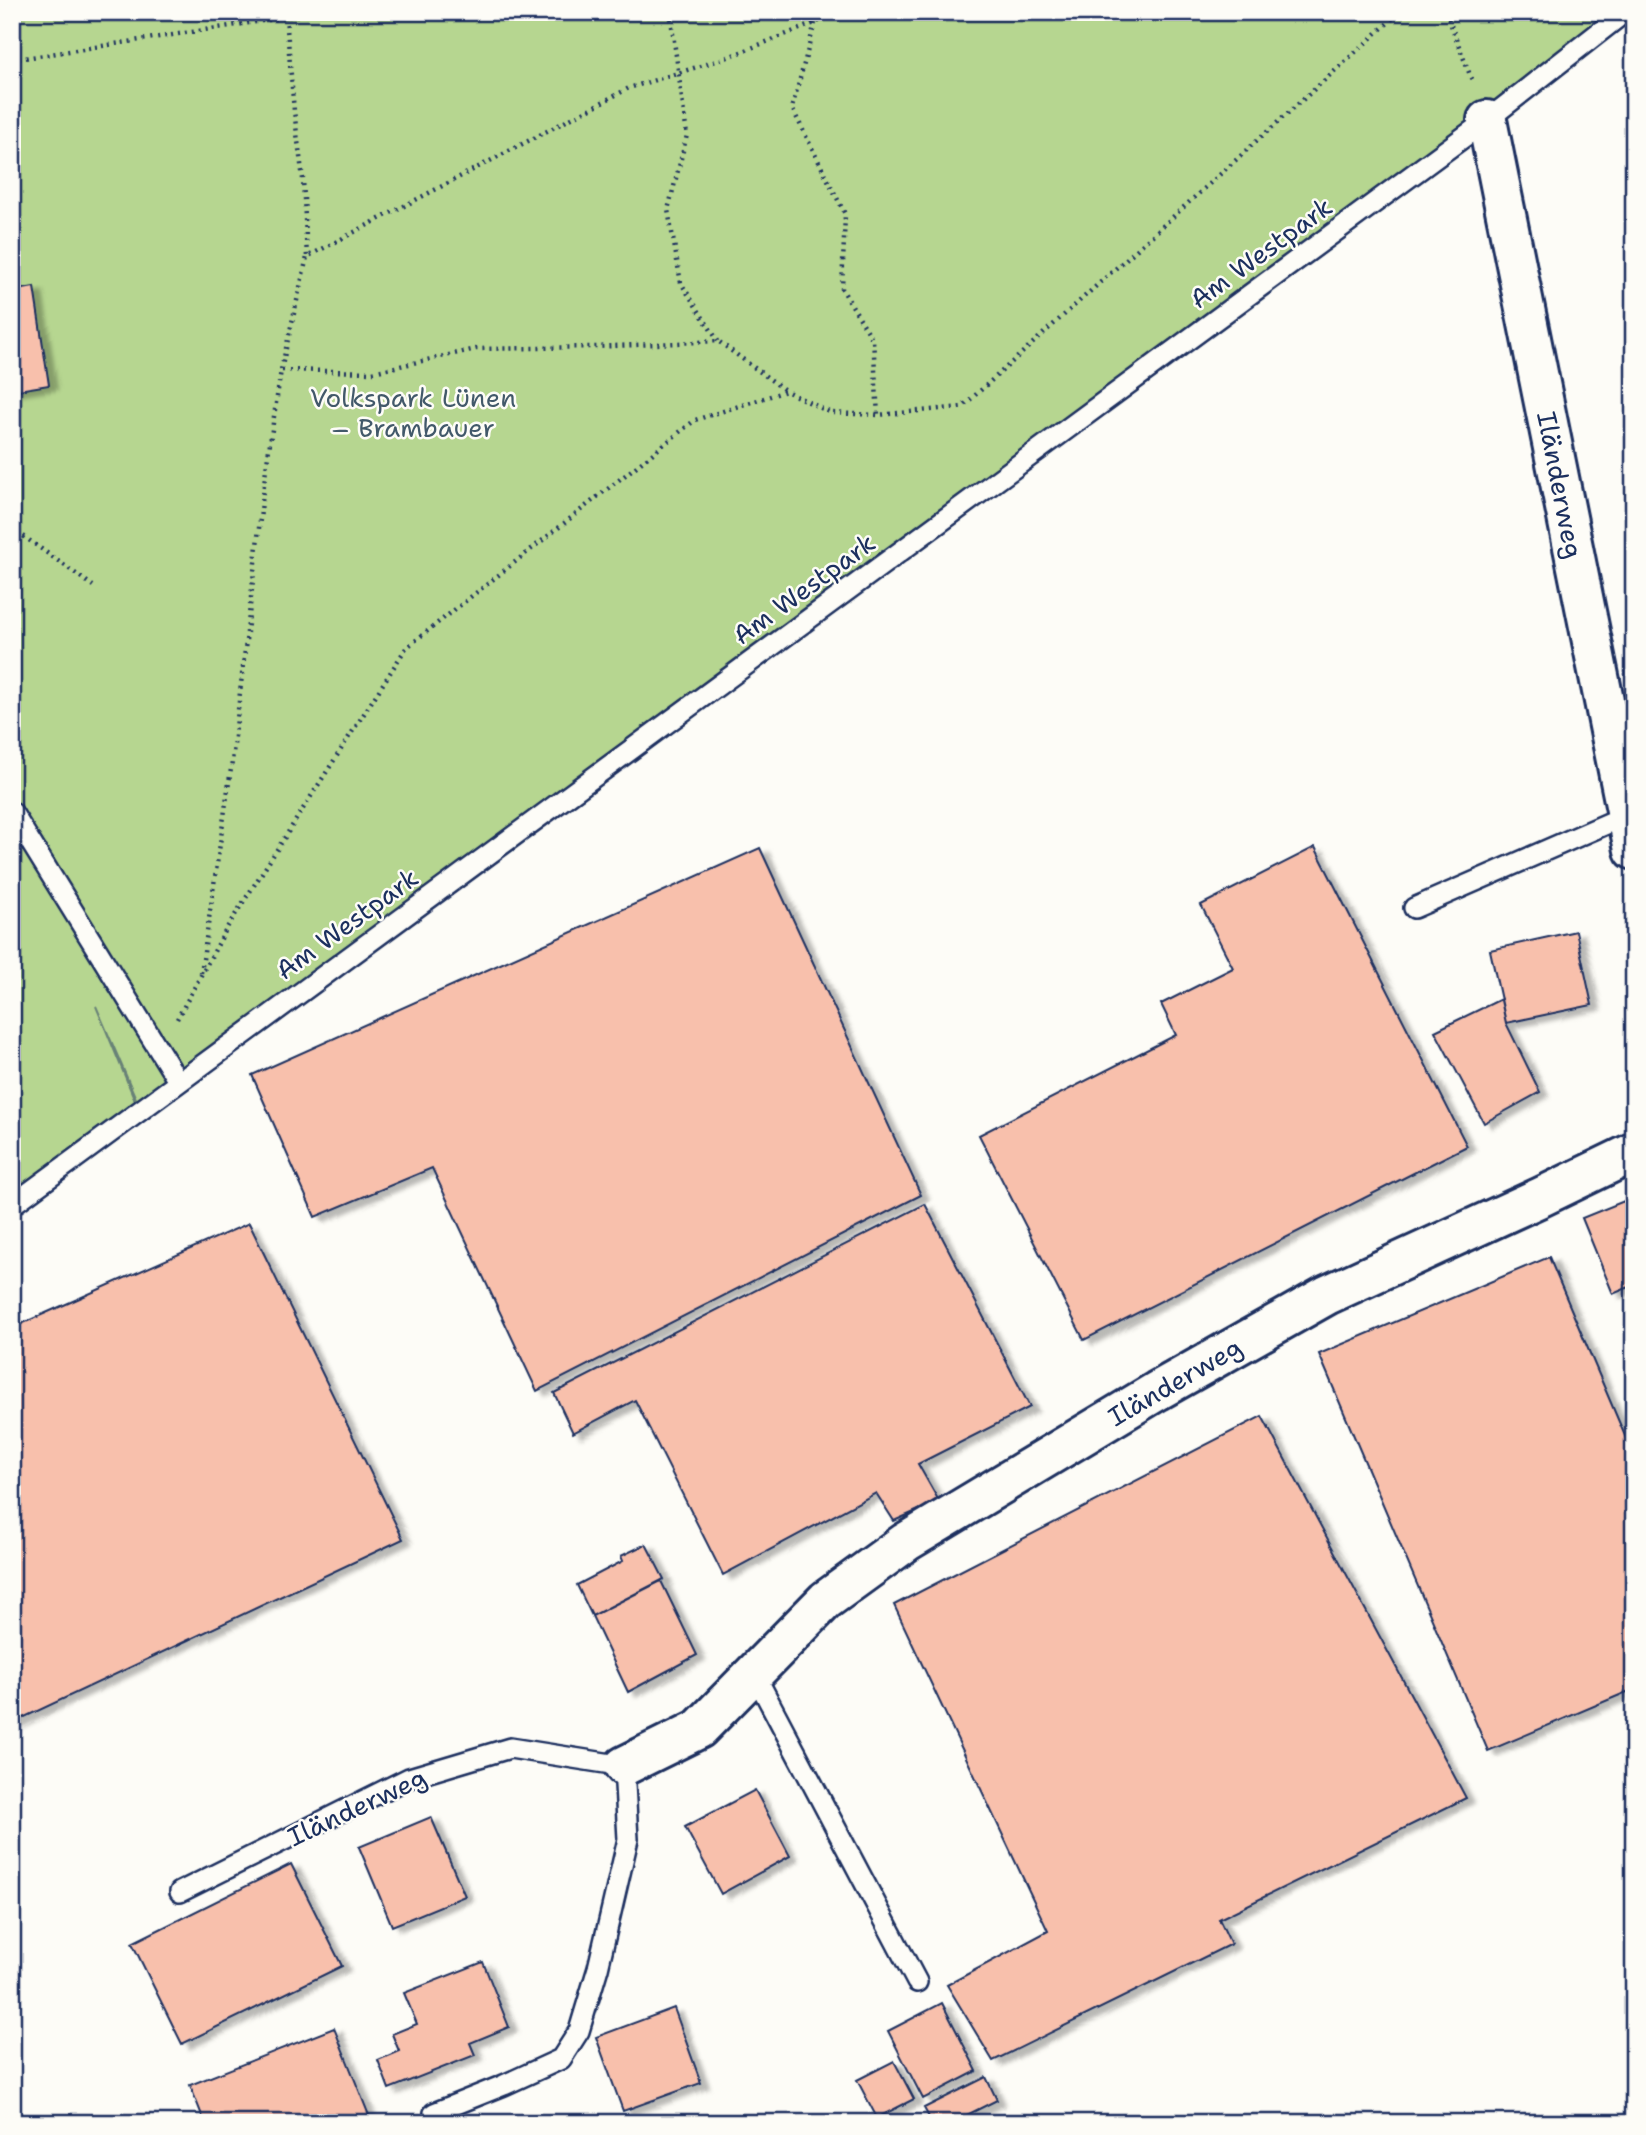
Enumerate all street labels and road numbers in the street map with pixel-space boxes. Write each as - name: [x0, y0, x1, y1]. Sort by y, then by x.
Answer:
- street label: Am Westpark: [1182, 189, 1339, 316]
- street label: Iländerweg: [1529, 408, 1592, 561]
- street label: Am Westpark: [725, 525, 882, 652]
- street label: Am Westpark: [268, 860, 425, 987]
- street label: Iländerweg: [1101, 1329, 1248, 1434]
- street label: Iländerweg: [282, 1759, 432, 1854]

